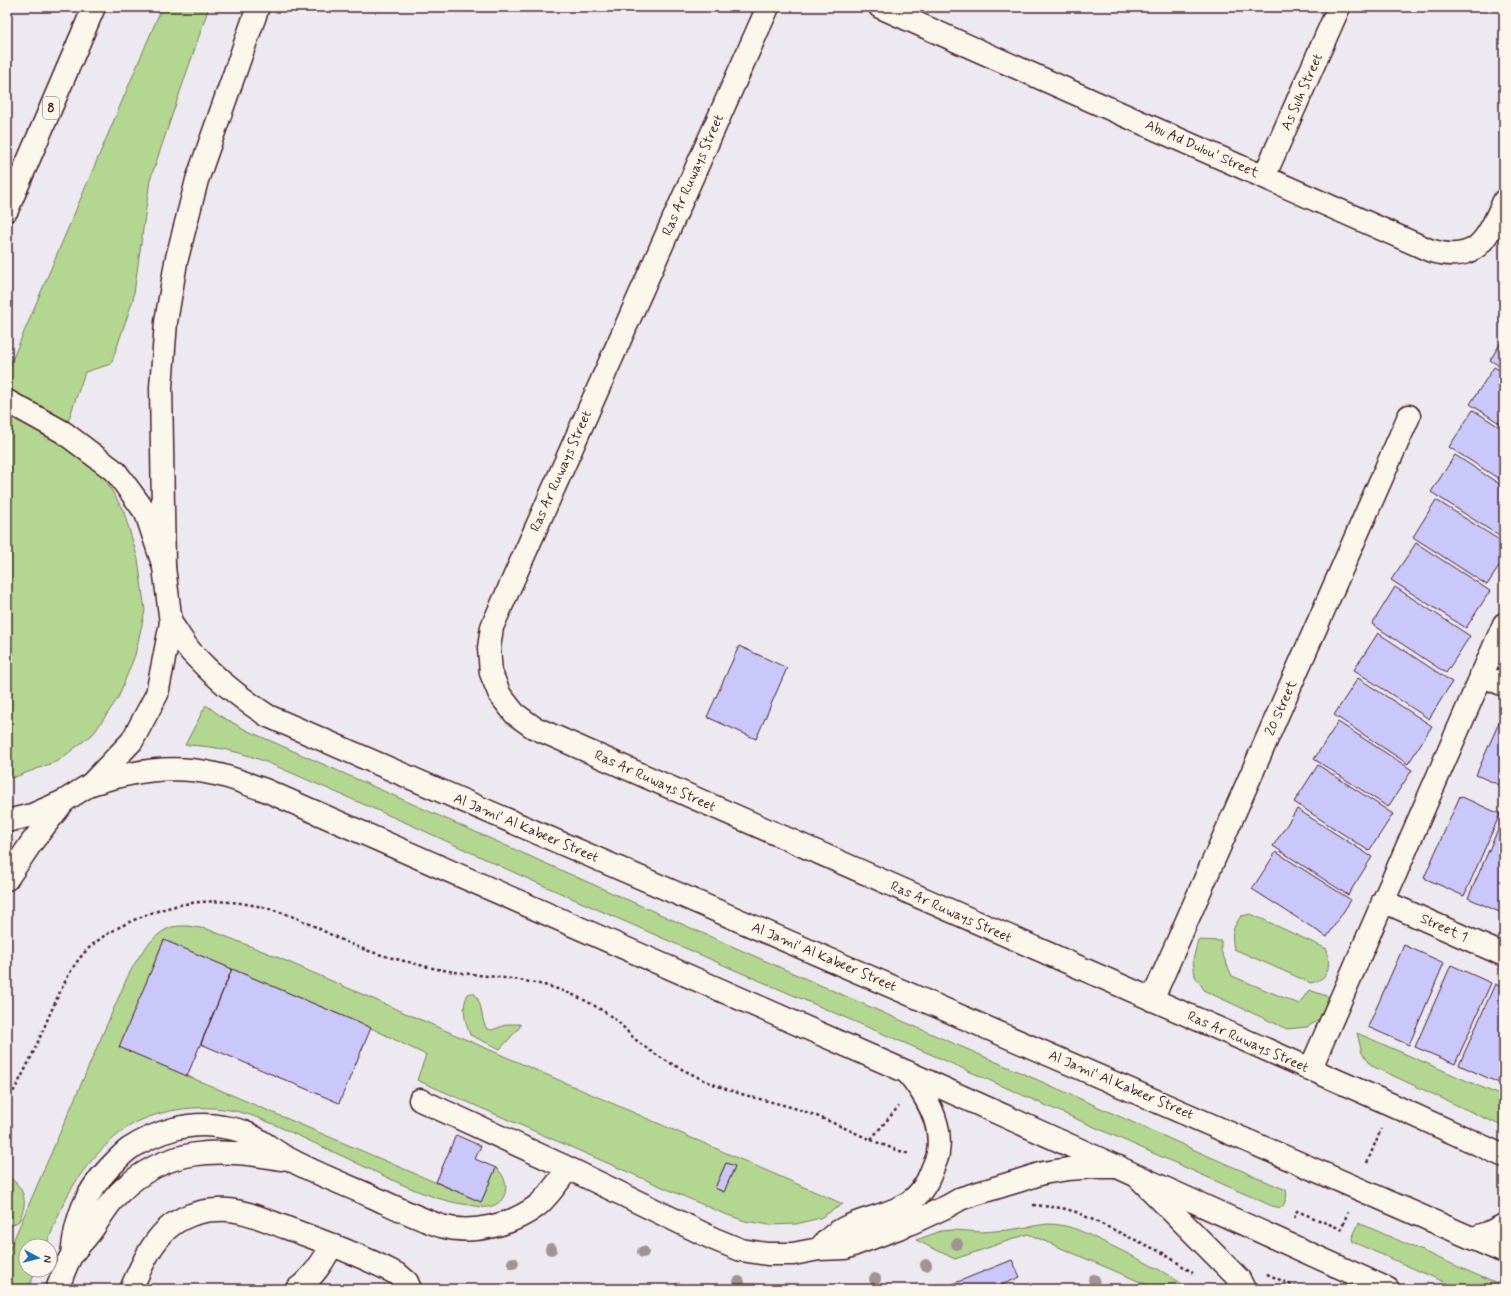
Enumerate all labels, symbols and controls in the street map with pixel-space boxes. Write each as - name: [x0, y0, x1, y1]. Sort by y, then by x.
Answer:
- street label: As Sulh Street: [1277, 51, 1327, 133]
- road number: 8: [43, 97, 59, 119]
- street label: Ras Ar Ruways Street: [658, 112, 728, 238]
- street label: Abu Ad Dulou' Street: [1142, 116, 1262, 182]
- street label: Ras Ar Ruways Street: [526, 408, 596, 534]
- street label: 20 Street: [1261, 677, 1301, 738]
- street label: Ras Ar Ruways Street: [592, 746, 718, 816]
- street label: Al Jami' Al Kabeer Street: [451, 789, 601, 867]
- street label: Ras Ar Ruways Street: [888, 877, 1014, 947]
- street label: Street 1: [1417, 910, 1471, 946]
- street label: Al Jami' Al Kabeer Street: [749, 918, 899, 996]
- street label: Ras Ar Ruways Street: [1185, 1007, 1311, 1077]
- street label: Al Jami' Al Kabeer Street: [1046, 1046, 1196, 1124]
- north arrow: [18, 1238, 58, 1278]
- text: N: [40, 1255, 54, 1264]

